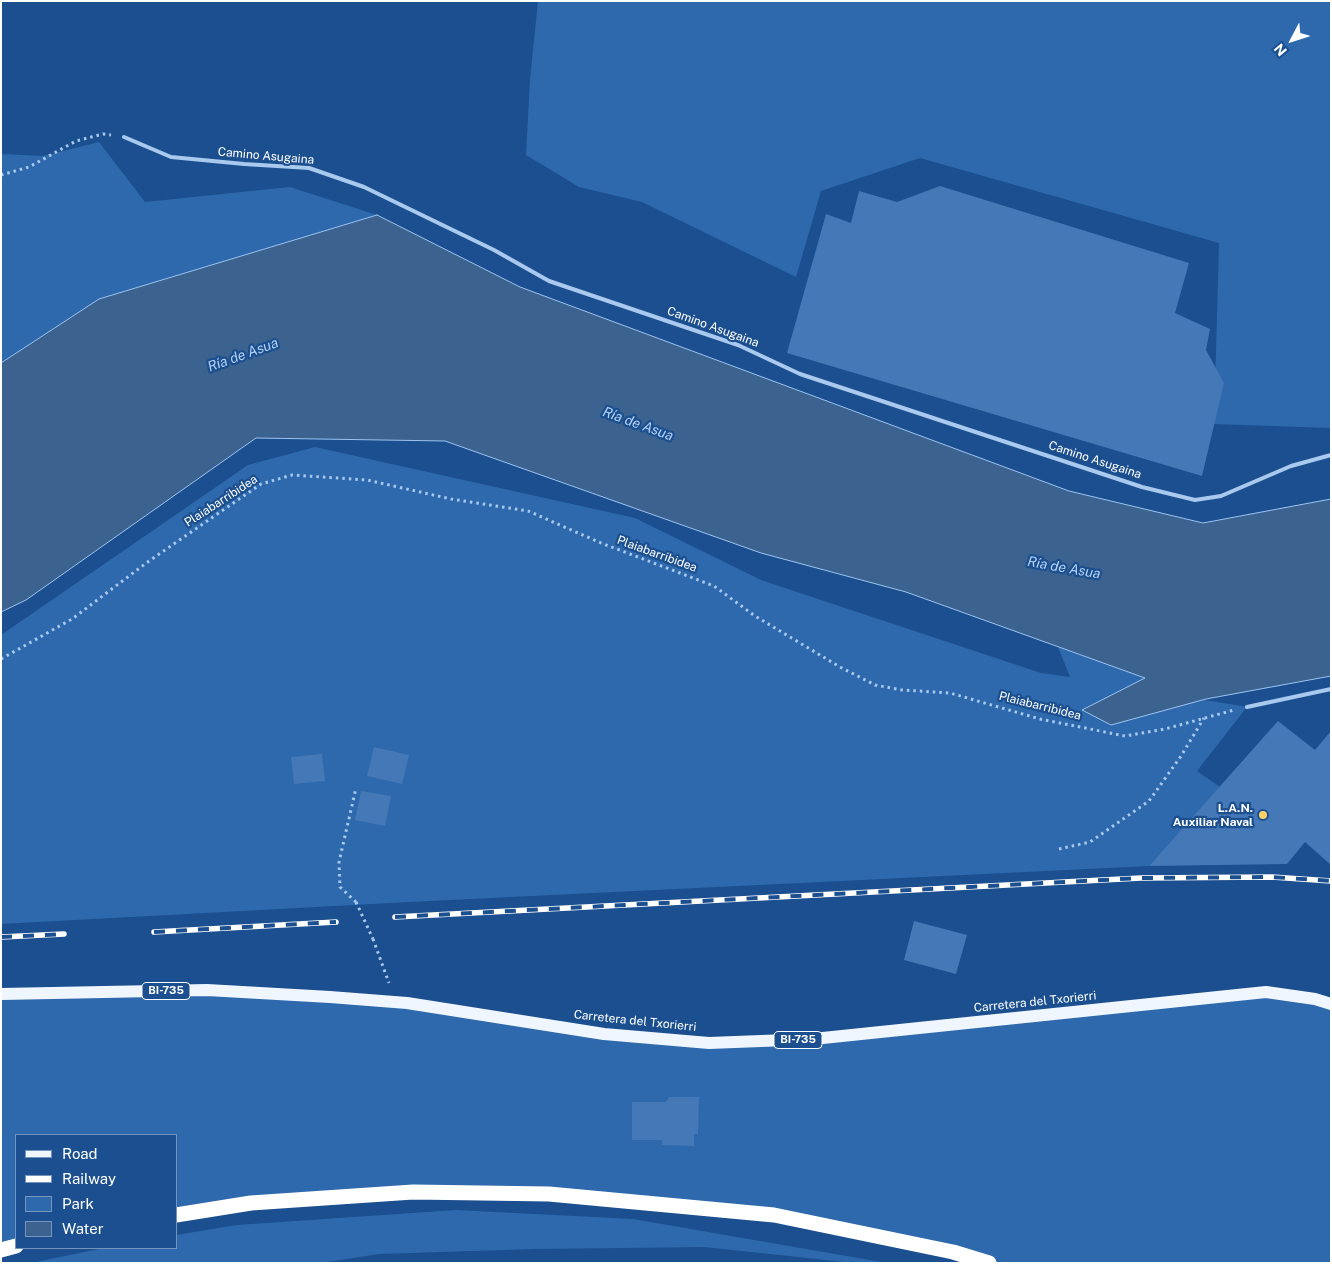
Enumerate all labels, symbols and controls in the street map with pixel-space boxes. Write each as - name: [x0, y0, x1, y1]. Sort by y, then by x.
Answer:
- north arrow: [1267, 15, 1317, 65]
- text: N: [1271, 40, 1290, 59]
- street label: Camino Asugaina: [217, 145, 315, 167]
- street label: Camino Asugaina: [665, 304, 761, 350]
- water label: Ría de Asua: [205, 334, 281, 376]
- water label: Ría de Asua: [600, 403, 676, 445]
- street label: Camino Asugaina: [1047, 438, 1143, 482]
- street label: Plaiabarribidea: [182, 472, 260, 530]
- street label: Plaiabarribidea: [615, 533, 699, 575]
- water label: Ría de Asua: [1026, 553, 1102, 583]
- street label: Plaiabarribidea: [997, 689, 1083, 723]
- place label: L.A.N. Auxiliar Naval: [1173, 801, 1253, 829]
- marker: L.A.N. Auxiliar Naval: [1257, 809, 1269, 821]
- road number: BI-735: [142, 982, 190, 999]
- street label: Carretera del Txorierri: [973, 988, 1097, 1016]
- street label: Carretera del Txorierri: [573, 1007, 697, 1035]
- road number: BI-735: [774, 1032, 822, 1048]
- legend: [15, 1134, 178, 1249]
- text: Road: [62, 1145, 98, 1162]
- text: Railway: [62, 1170, 116, 1187]
- text: Park: [62, 1195, 94, 1212]
- text: Water: [62, 1220, 104, 1237]

